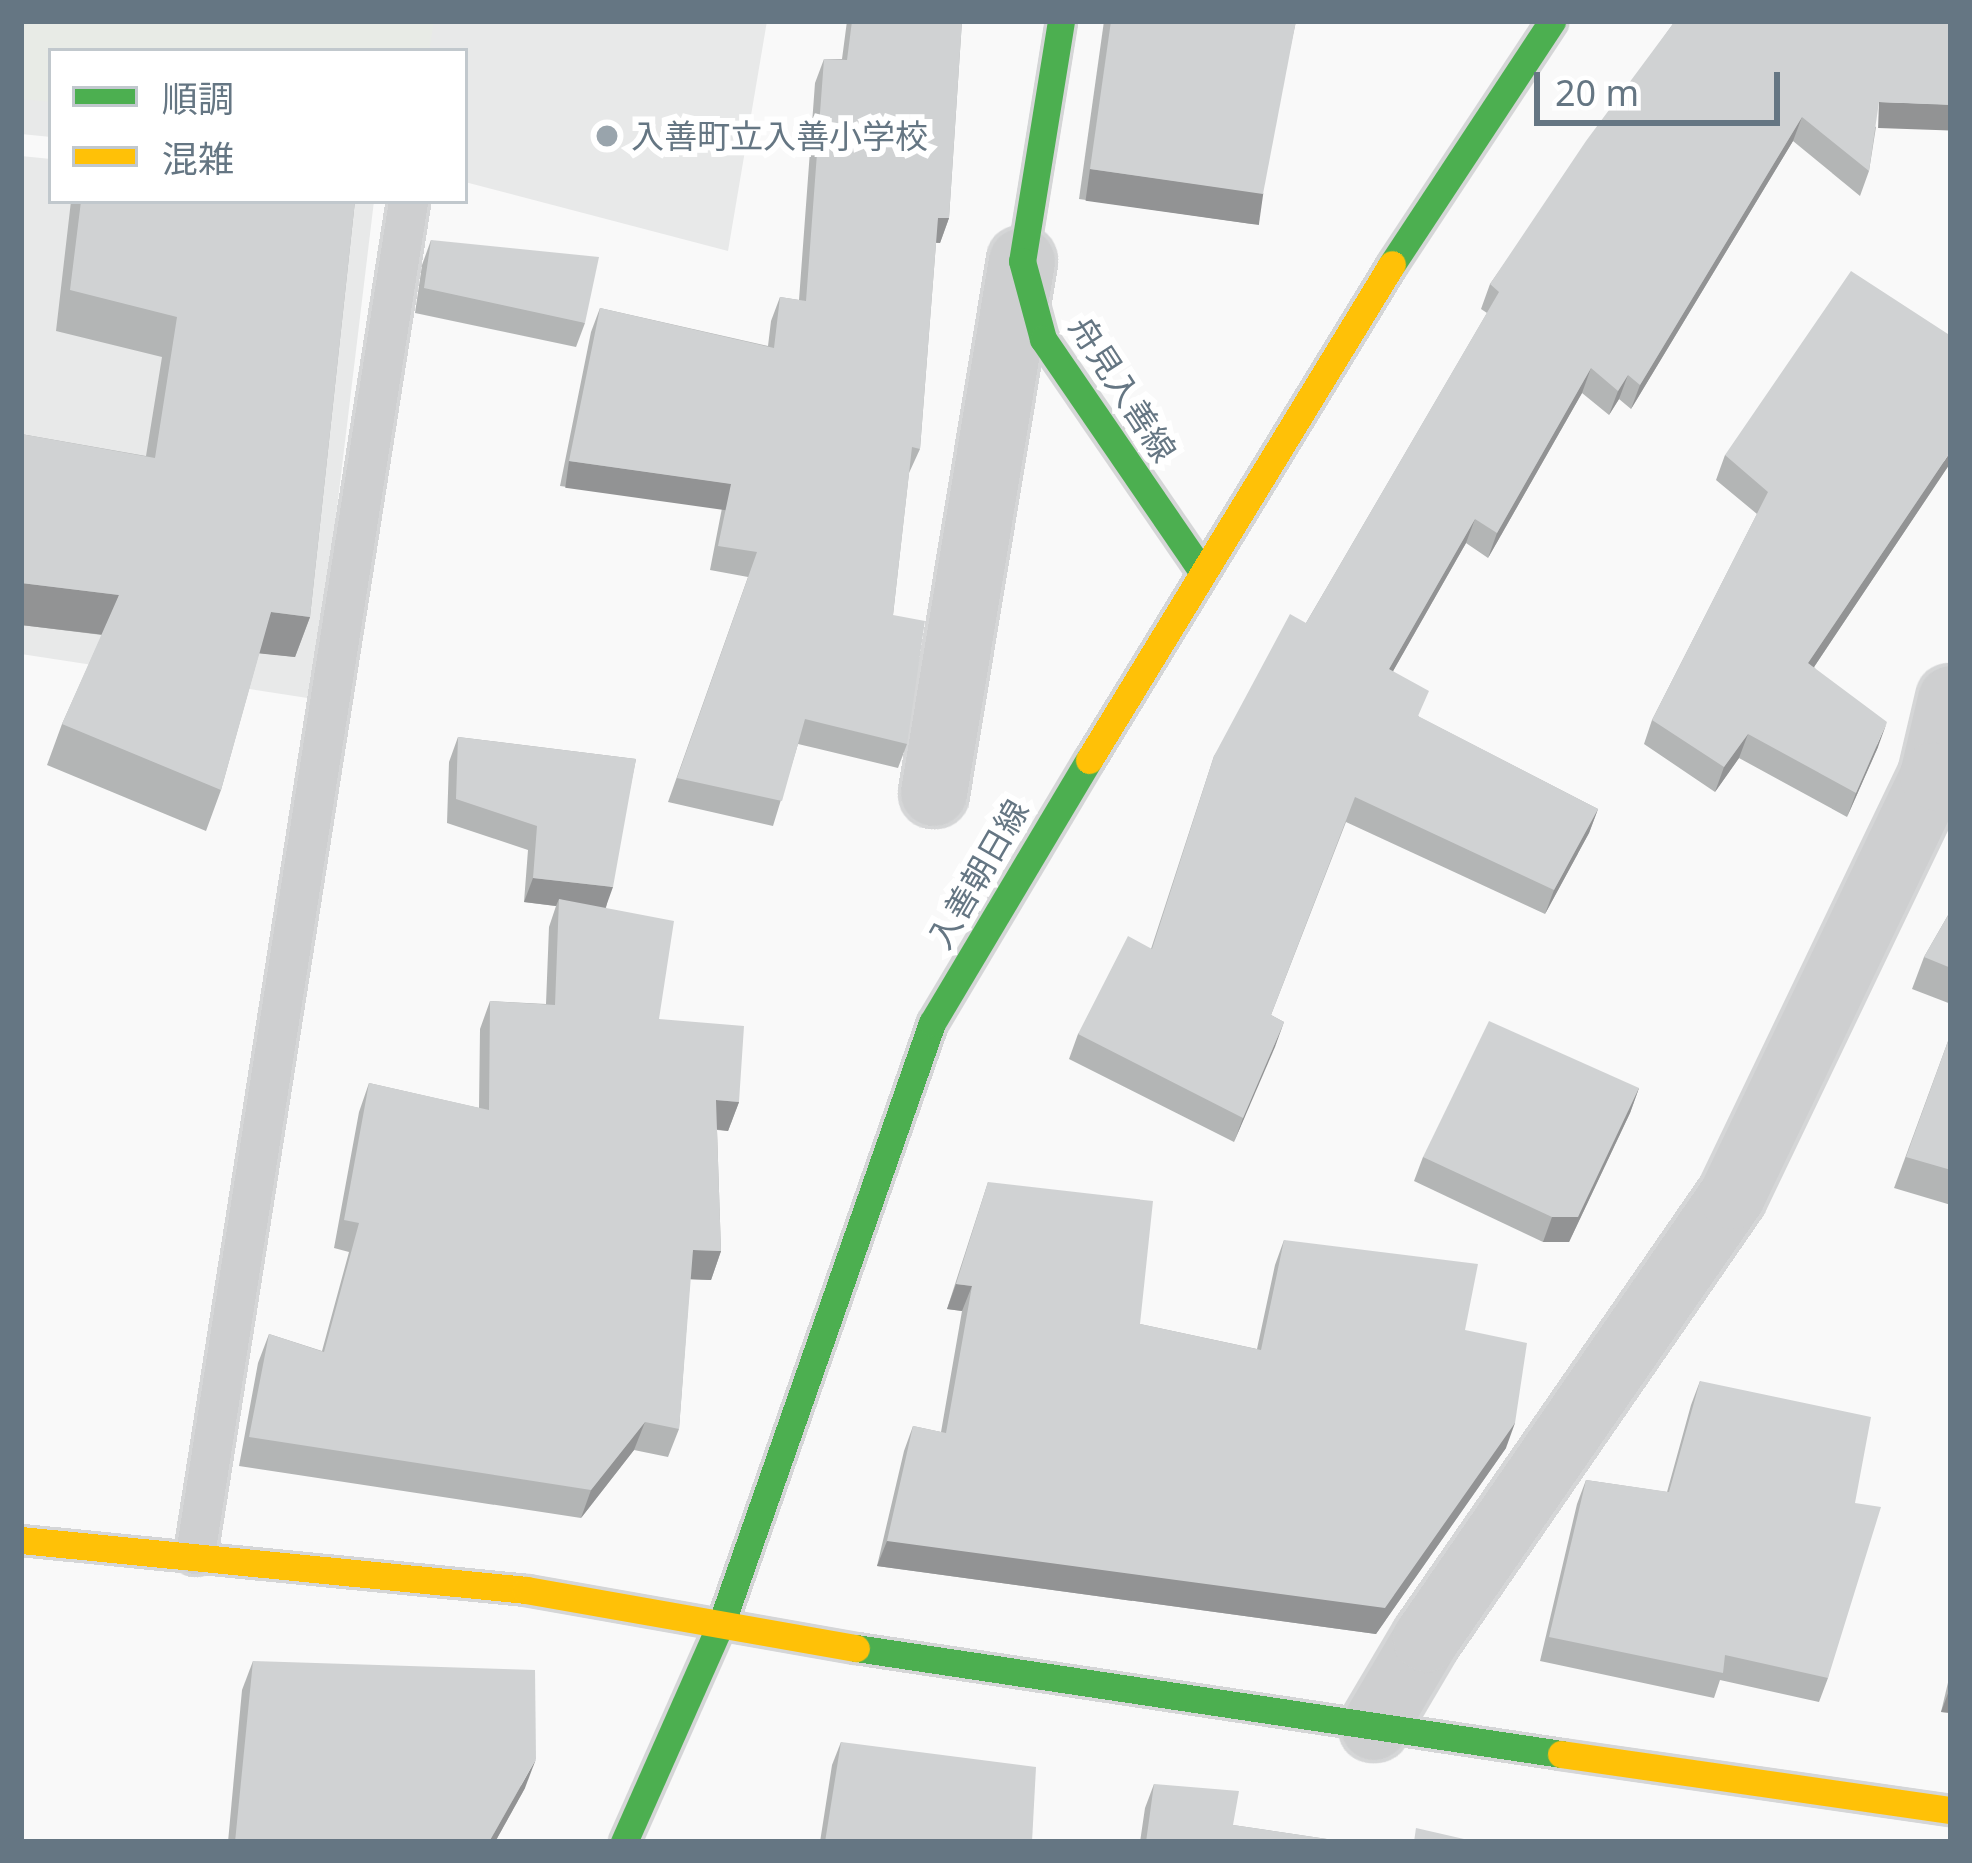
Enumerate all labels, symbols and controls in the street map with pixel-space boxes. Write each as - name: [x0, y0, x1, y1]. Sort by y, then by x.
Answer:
- legend: [48, 48, 468, 204]
- scale bar: [1540, 48, 1786, 122]
- text: 20 m: [1555, 68, 1639, 117]
- text: 順調: [162, 74, 234, 123]
- place label: 入善町立入善小学校: [631, 116, 928, 156]
- marker: 入善町立入善小学校: [594, 123, 620, 149]
- text: 混雑: [162, 134, 234, 183]
- street label: 舟見入善線: [1061, 309, 1185, 469]
- street label: 入善朝日線: [920, 793, 1036, 955]

